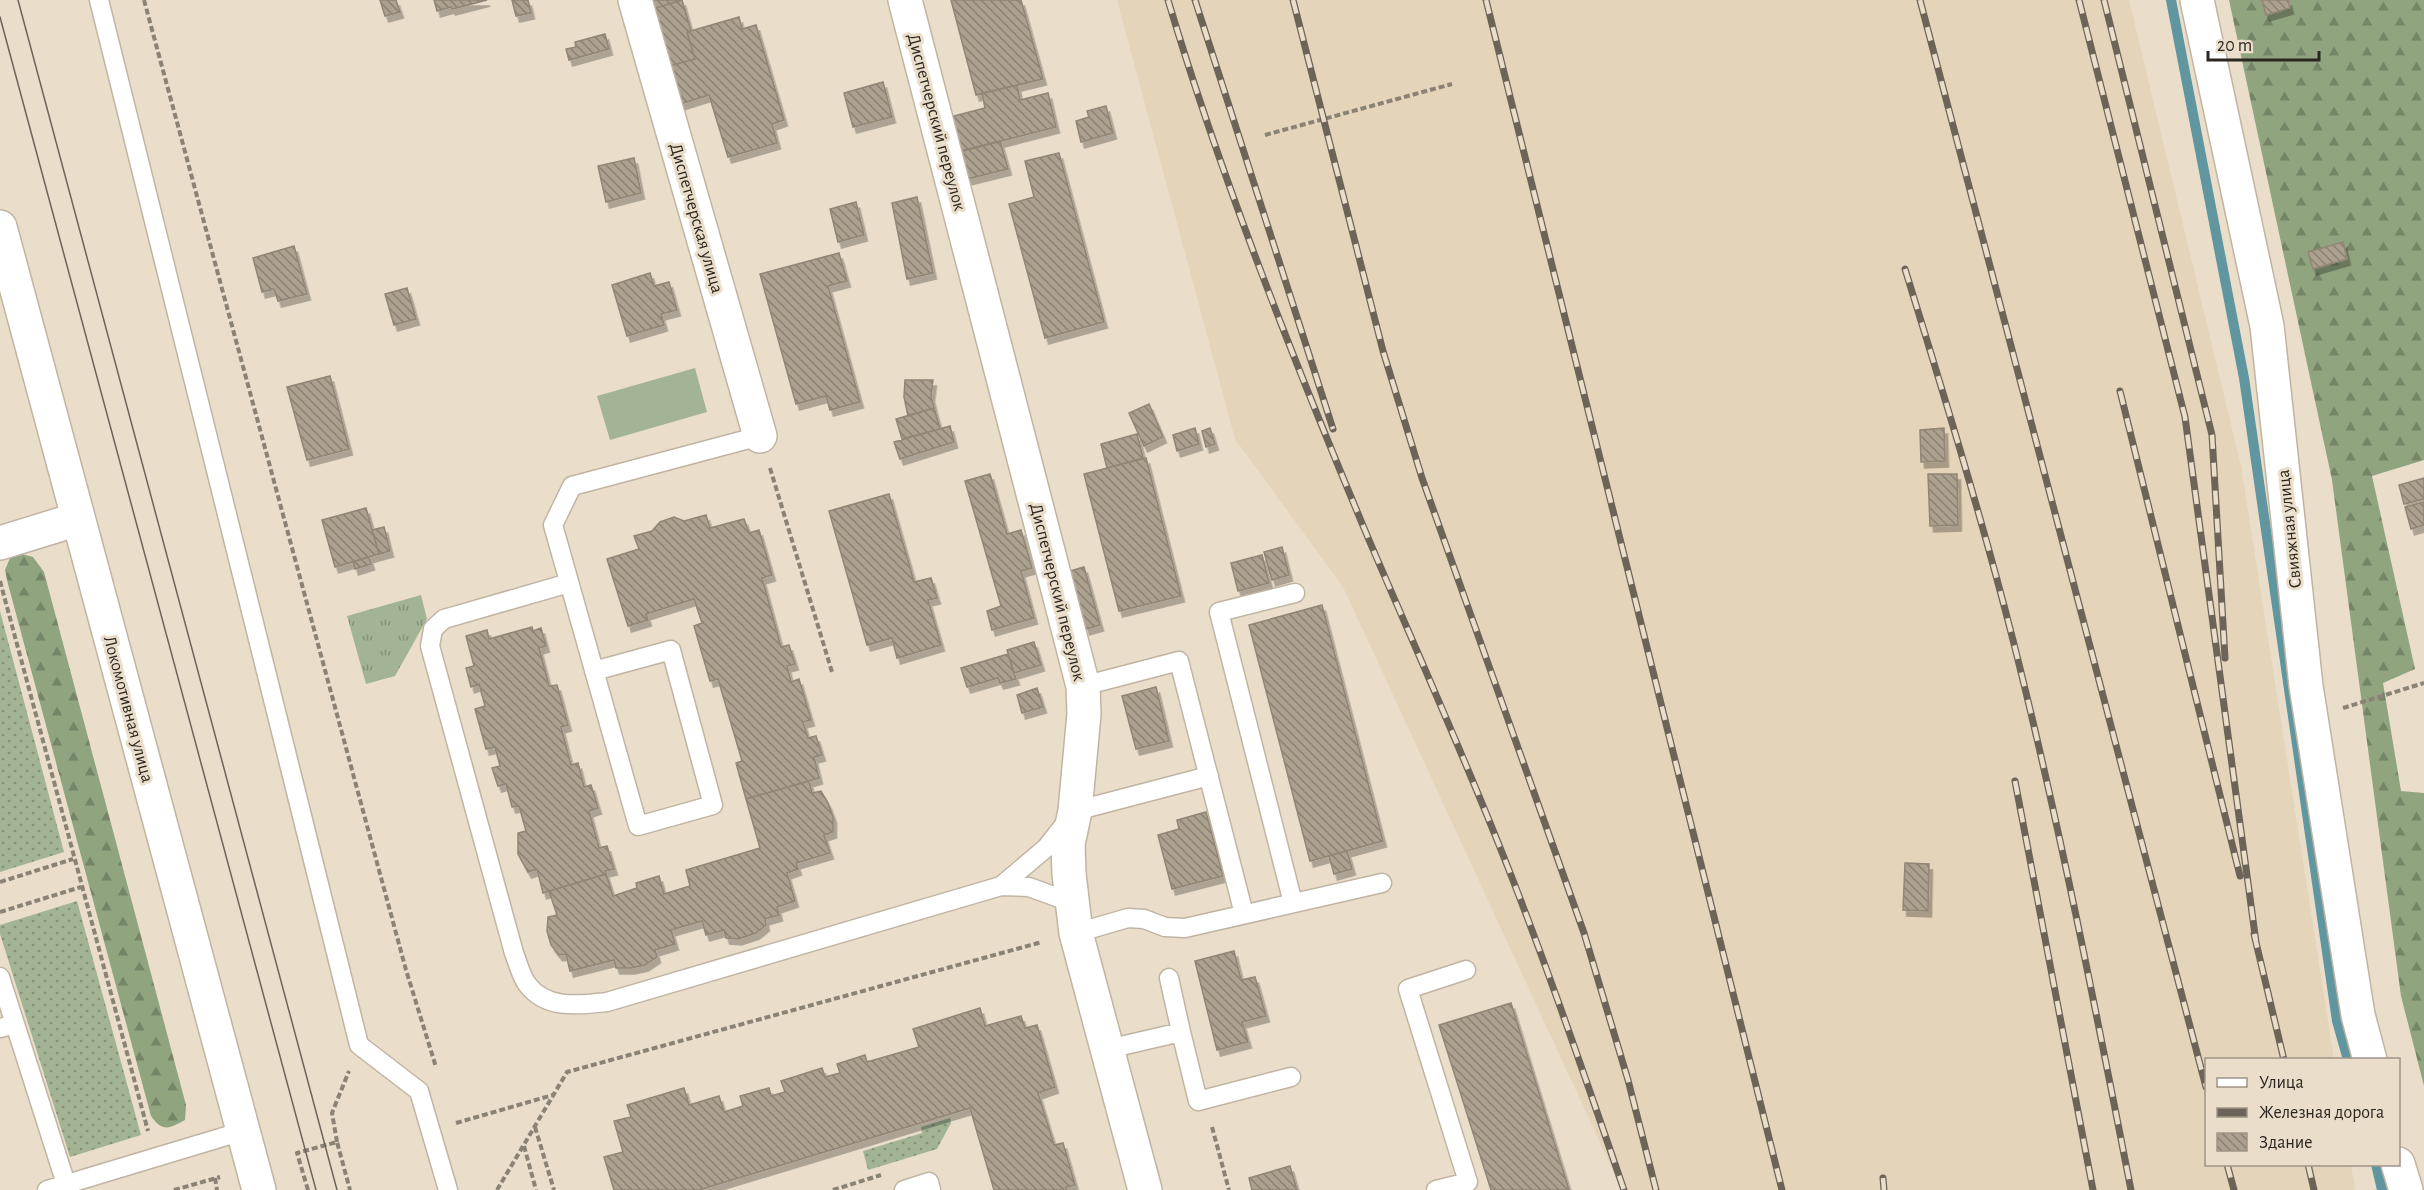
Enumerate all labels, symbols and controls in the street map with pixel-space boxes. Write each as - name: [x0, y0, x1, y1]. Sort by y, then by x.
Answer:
- scale bar: [2208, 24, 2319, 62]
- street label: Диспетчерский переулок: [904, 32, 969, 214]
- text: 20 m: [2217, 37, 2252, 55]
- street label: Диспетчерская улица: [666, 141, 726, 295]
- street label: Свияжная улица: [2275, 469, 2305, 589]
- street label: Диспетчерский переулок: [1026, 501, 1088, 684]
- street label: Локомотивная улица: [100, 634, 156, 784]
- legend: [2205, 1058, 2400, 1166]
- text: Улица: [2259, 1074, 2304, 1092]
- text: Железная дорога: [2259, 1104, 2384, 1122]
- text: Здание: [2259, 1134, 2313, 1152]

